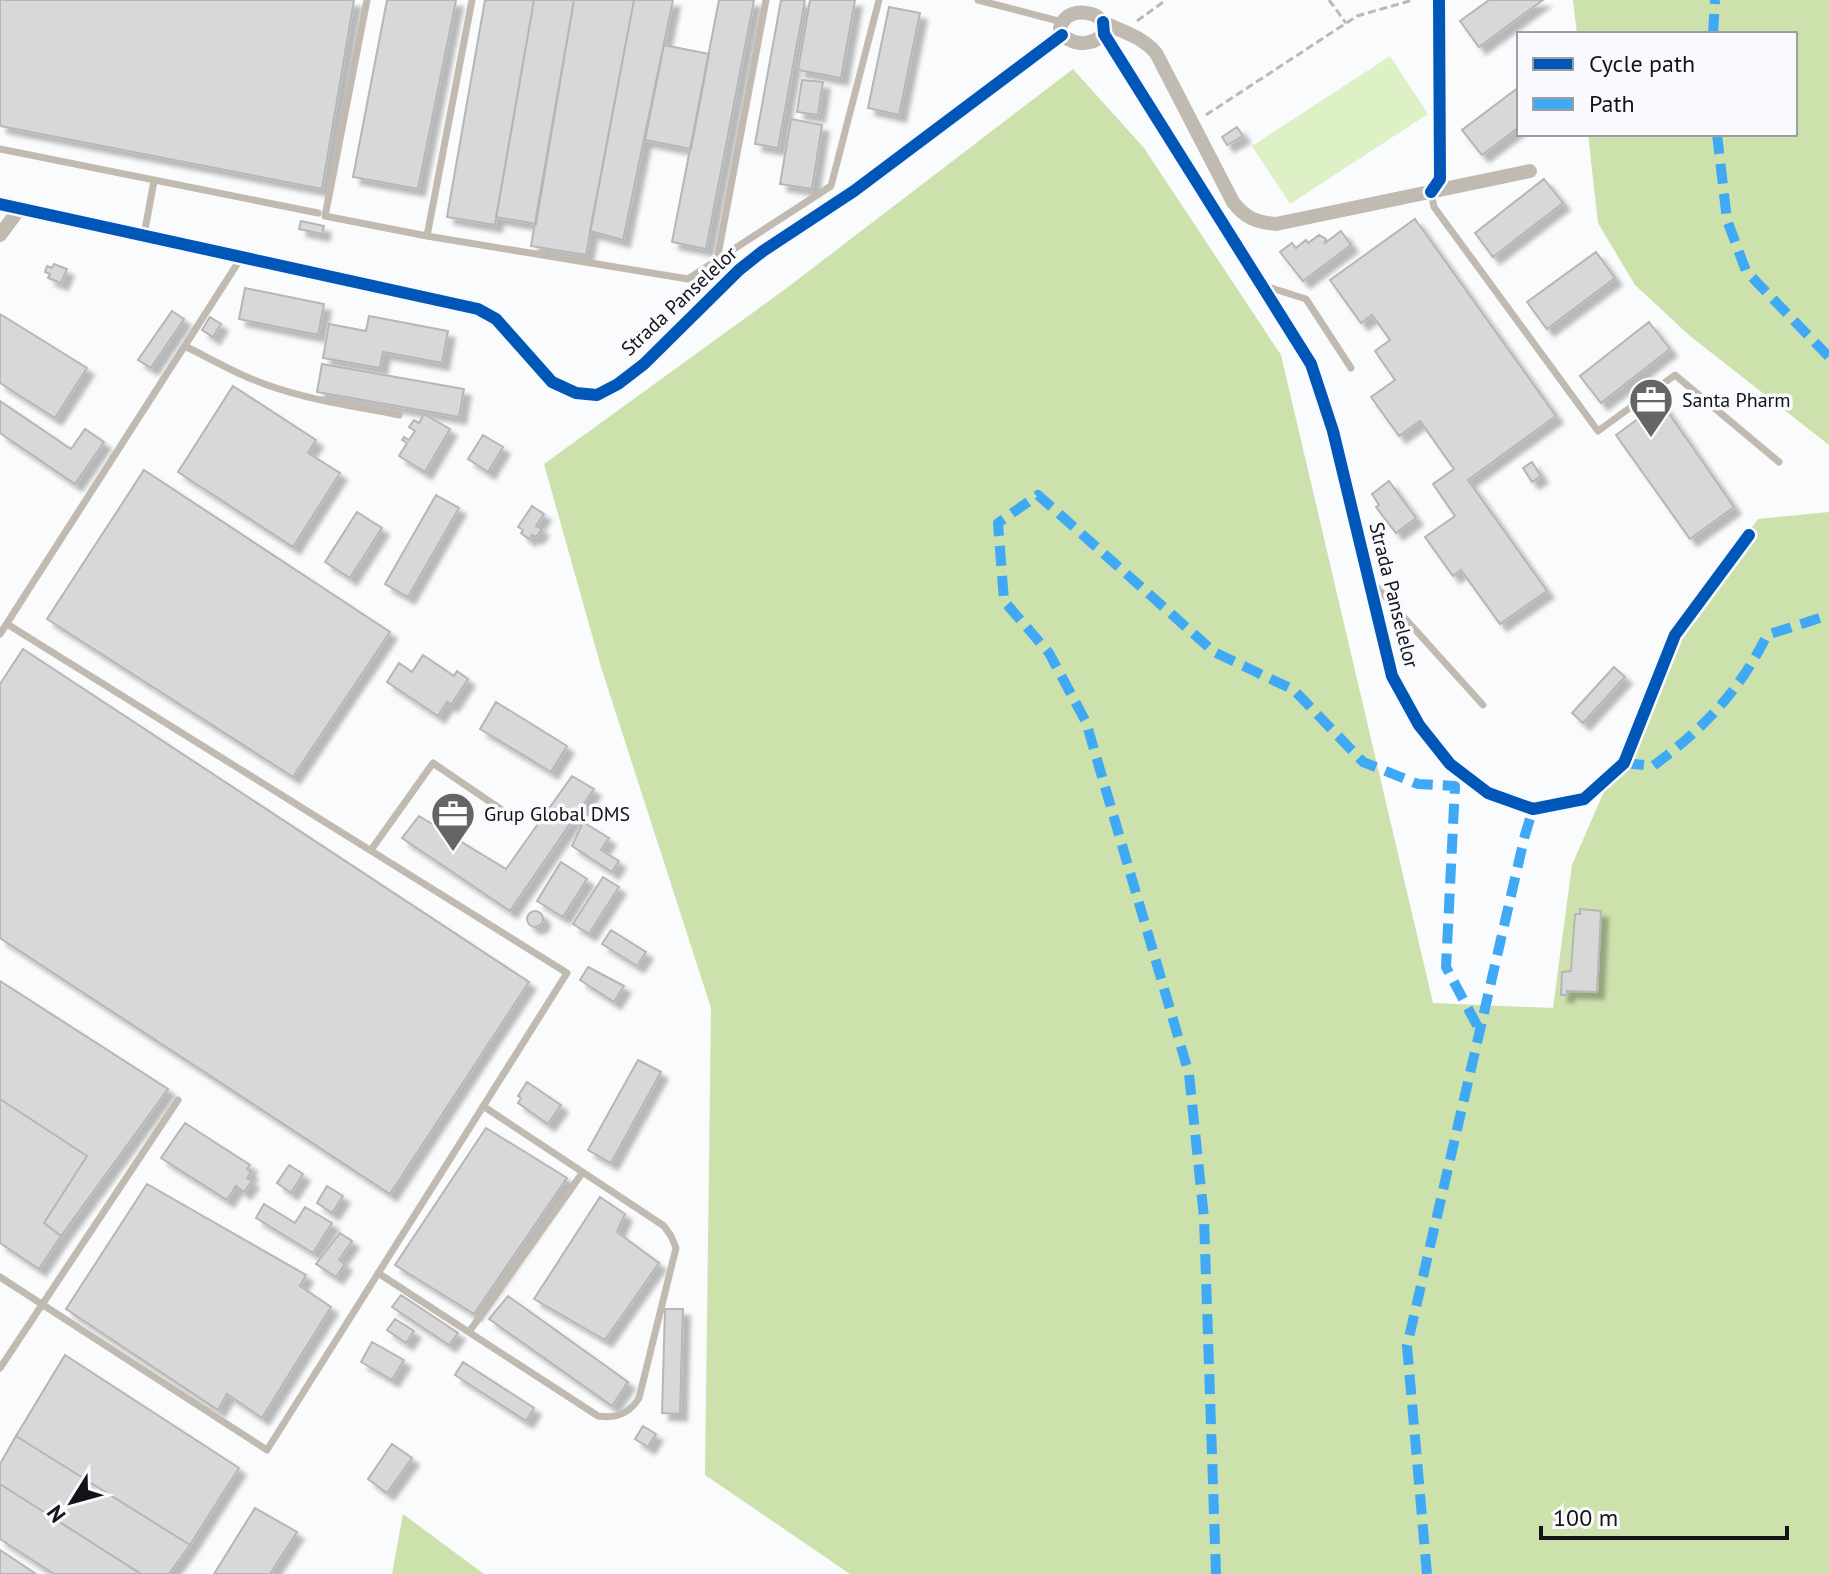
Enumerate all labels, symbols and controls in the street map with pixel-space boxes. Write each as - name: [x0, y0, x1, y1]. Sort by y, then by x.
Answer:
- legend: [1517, 32, 1797, 136]
- text: Cycle path: [1589, 48, 1695, 79]
- text: Path: [1589, 88, 1635, 119]
- street label: Strada Panselelor: [615, 240, 743, 361]
- office icon: Santa Pharm: [1627, 376, 1675, 439]
- place label: Santa Pharm: [1682, 387, 1791, 413]
- street label: Strada Panselelor: [1363, 519, 1425, 671]
- office icon: Grup Global DMS: [429, 790, 477, 853]
- place label: Grup Global DMS: [484, 801, 630, 827]
- north arrow: [32, 1462, 112, 1542]
- scale bar: [1541, 1490, 1787, 1540]
- text: N: [40, 1500, 72, 1528]
- text: 100 m: [1553, 1502, 1618, 1533]

